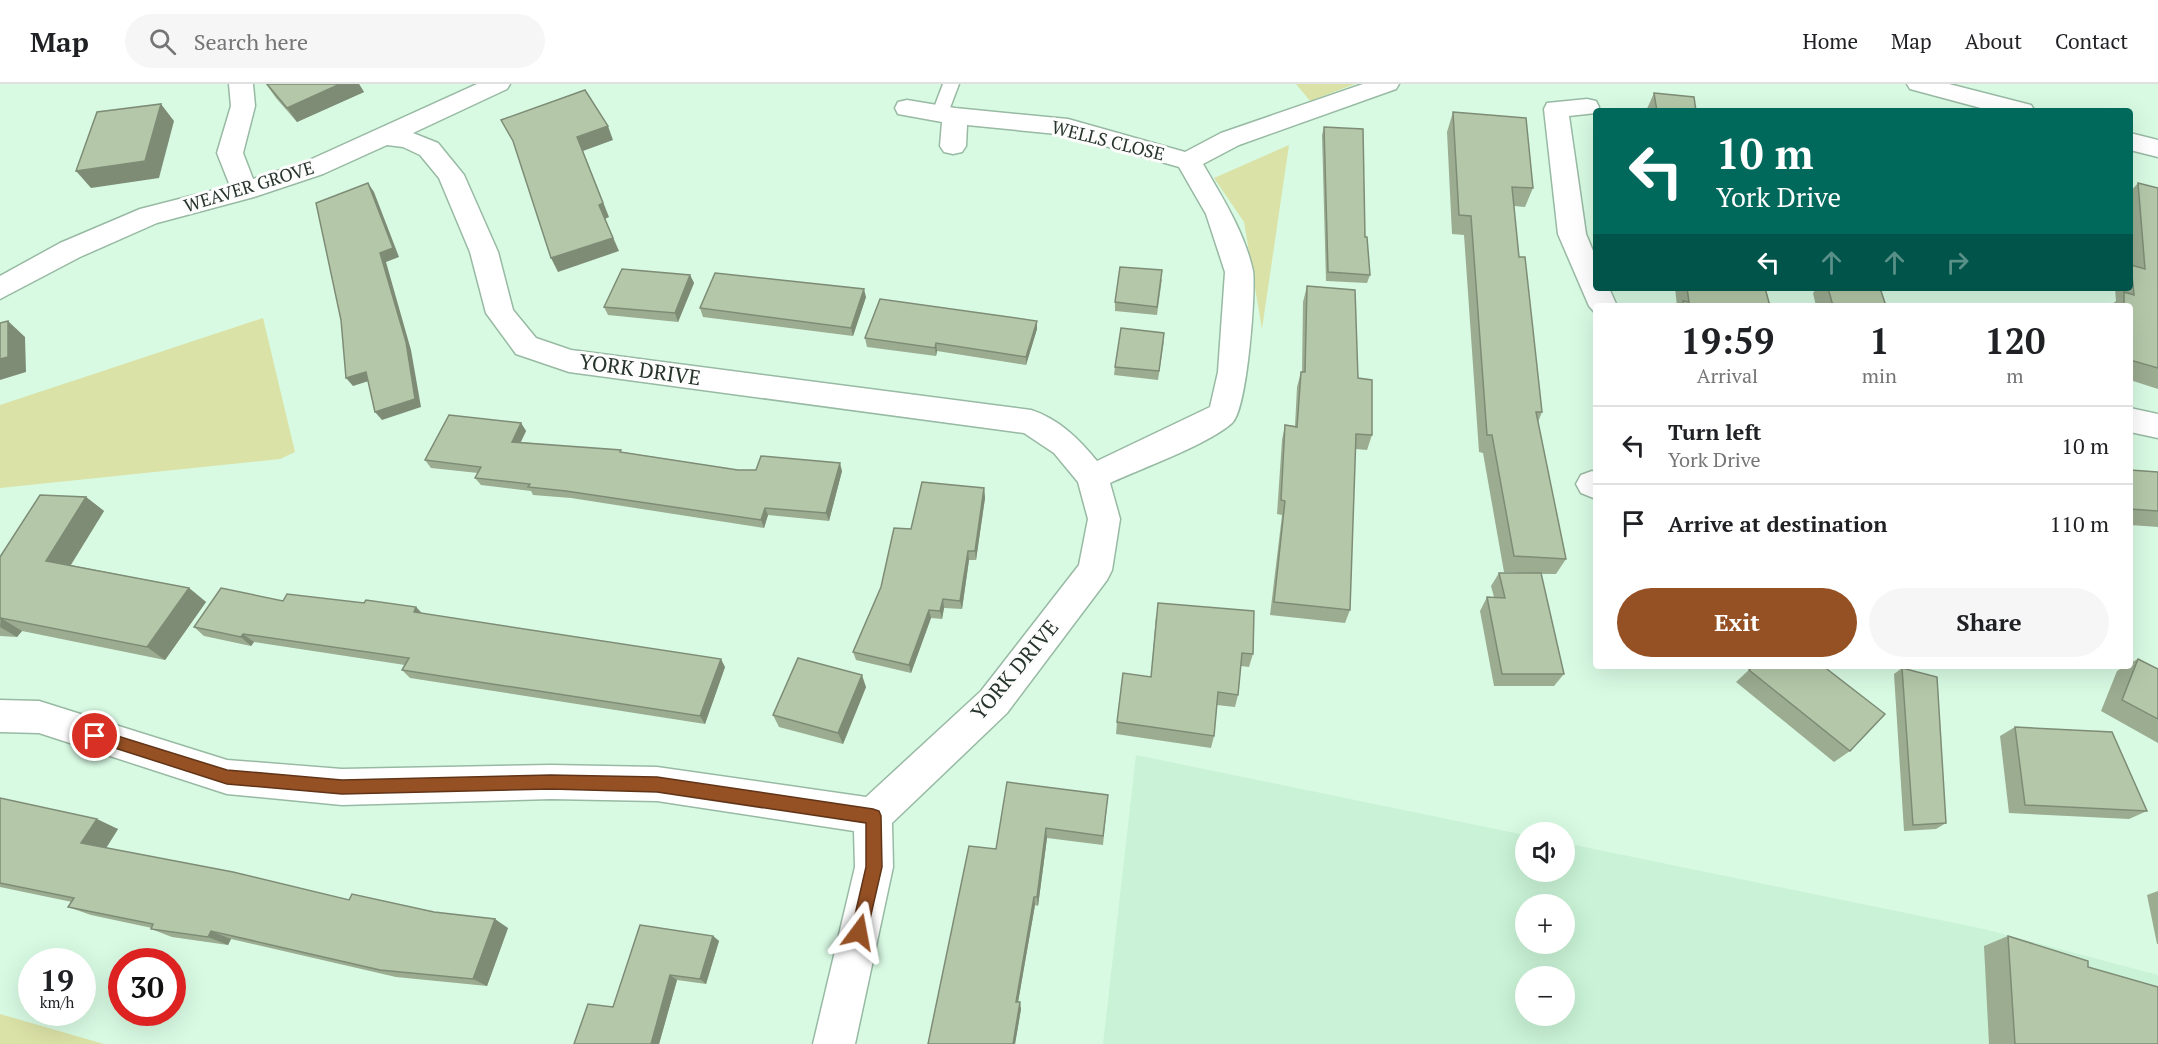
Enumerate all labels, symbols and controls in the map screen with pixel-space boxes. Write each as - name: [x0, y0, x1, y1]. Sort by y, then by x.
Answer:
- search box: [125, 14, 545, 68]
- text: Map: [30, 23, 89, 60]
- icon: search: [146, 25, 179, 58]
- text: Search here: [194, 27, 308, 56]
- text: Home: [1802, 27, 1858, 55]
- text: Map: [1891, 27, 1932, 55]
- text: About: [1965, 27, 2022, 55]
- text: Contact: [2055, 27, 2128, 55]
- street label: WELLS CLOSE: [1049, 114, 1167, 166]
- text: 10 m: [1716, 125, 1814, 181]
- icon: left: [1617, 132, 1695, 210]
- street label: WEAVER GROVE: [181, 155, 317, 217]
- text: York Drive: [1716, 179, 1841, 215]
- icon: left: [1752, 246, 1785, 279]
- icon: ahead: [1815, 246, 1848, 279]
- icon: ahead: [1878, 246, 1911, 279]
- icon: right: [1941, 246, 1974, 279]
- text: 19:59: [1681, 317, 1774, 364]
- text: 1: [1869, 317, 1890, 364]
- text: 120: [1984, 317, 2045, 364]
- street label: YORK DRIVE: [578, 347, 703, 391]
- text: Arrival: [1697, 362, 1758, 389]
- text: min: [1862, 362, 1897, 389]
- text: m: [2006, 362, 2024, 389]
- text: Turn left: [1668, 417, 1761, 446]
- icon: left: [1617, 429, 1650, 462]
- text: 10 m: [2061, 431, 2109, 460]
- text: York Drive: [1668, 446, 1761, 473]
- icon: arrive: [1617, 507, 1650, 540]
- text: Arrive at destination: [1668, 509, 1887, 538]
- text: 110 m: [2049, 509, 2109, 538]
- button: Exit: [1617, 588, 1857, 657]
- button: Share: [1869, 588, 2109, 657]
- street label: YORK DRIVE: [964, 613, 1064, 725]
- pin: [69, 710, 120, 761]
- icon: arrive: [78, 719, 111, 752]
- map controls: [1515, 822, 1575, 1026]
- button: sound: [1515, 822, 1575, 882]
- button: +: [1515, 894, 1575, 954]
- position arrow: [827, 900, 891, 964]
- speed limit sign: 30: [108, 948, 186, 1026]
- text: 19: [40, 960, 74, 1000]
- button: −: [1515, 966, 1575, 1026]
- text: km/h: [40, 992, 74, 1012]

